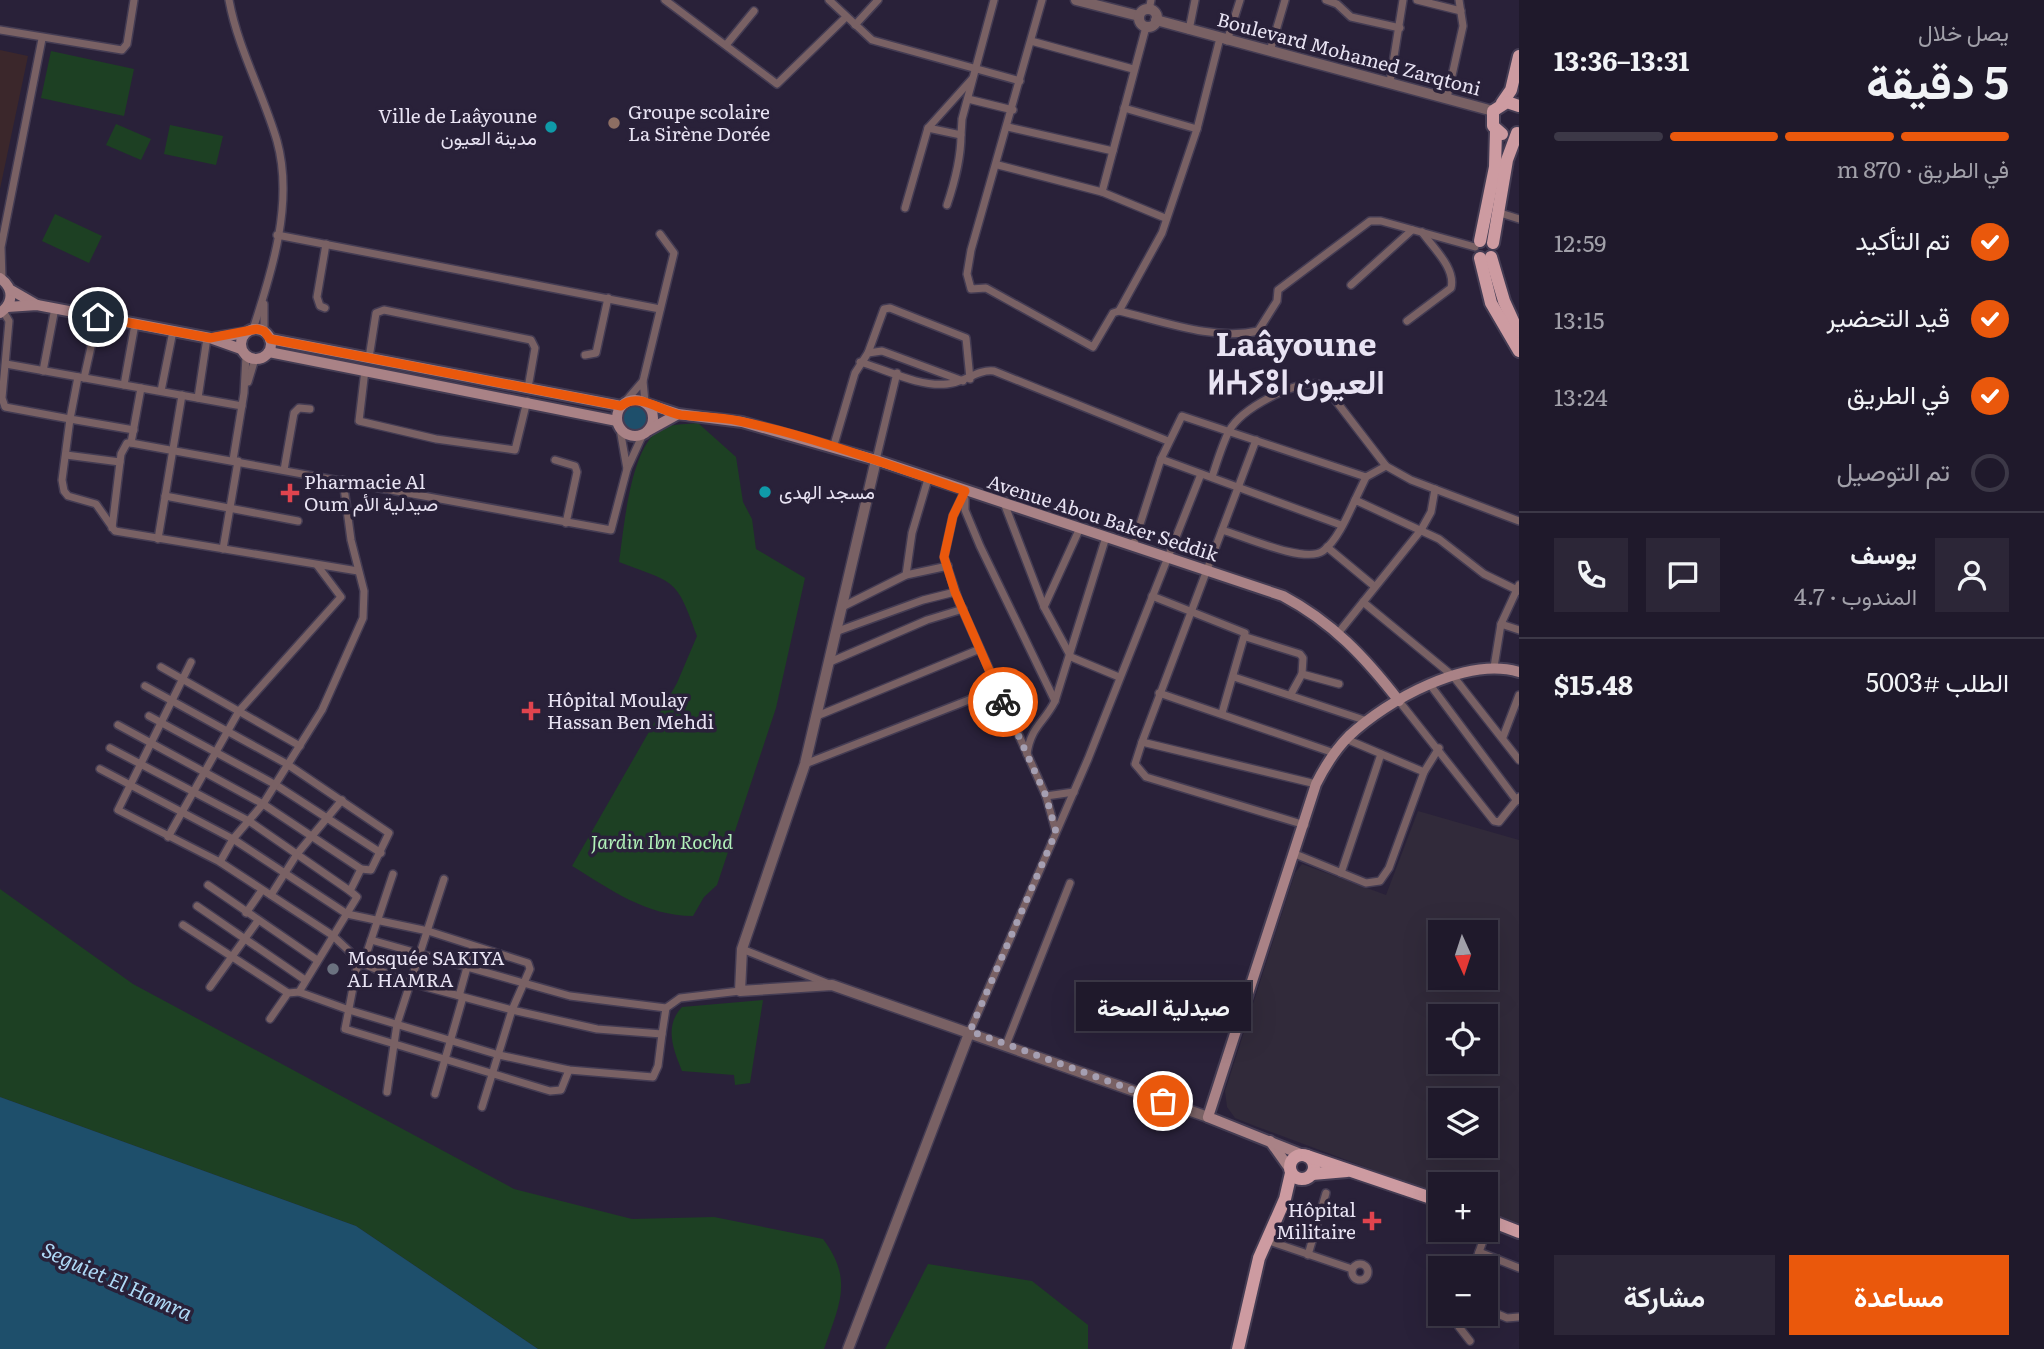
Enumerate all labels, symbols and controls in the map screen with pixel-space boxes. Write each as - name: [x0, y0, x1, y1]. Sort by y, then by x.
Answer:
- street label: Boulevard Mohamed Zarqtoni: [1214, 4, 1484, 102]
- text: يصل خلال: [1918, 14, 2009, 48]
- text: 13:31–13:36: [1554, 40, 1689, 79]
- text: 5 دقيقة: [1866, 45, 2009, 113]
- place label: Groupe scolaire La Sirène Dorée: [628, 97, 771, 147]
- place label: Ville de Laâyoune مدينة العيون: [378, 101, 537, 151]
- marker: Groupe scolaire La Sirène Dorée: [606, 115, 622, 131]
- marker: Ville de Laâyoune مدينة العيون: [543, 119, 559, 135]
- text: في الطريق · 870 m: [1837, 151, 2009, 185]
- text: تم التأكيد: [1855, 219, 1950, 258]
- icon: check: [1971, 223, 2009, 261]
- text: 12:59: [1554, 225, 1606, 259]
- pin: [68, 287, 128, 347]
- text: قيد التحضير: [1826, 296, 1950, 335]
- icon: home: [79, 298, 117, 336]
- icon: check: [1971, 300, 2009, 338]
- text: 13:15: [1554, 302, 1605, 336]
- district label: Laâyoune ⵍⵄⵢⵓⵏ العيون: [1207, 317, 1385, 404]
- text: في الطريق: [1847, 373, 1950, 412]
- icon: check: [1971, 377, 2009, 415]
- text: 13:24: [1554, 379, 1608, 413]
- text: تم التوصيل: [1836, 450, 1950, 489]
- street label: Avenue Abou Baker Seddik: [984, 466, 1223, 568]
- place label: Pharmacie Al Oum صيدلية الأم: [304, 467, 438, 517]
- place label: مسجد الهدى: [779, 477, 875, 505]
- marker: مسجد الهدى: [757, 484, 773, 500]
- marker: Pharmacie Al Oum صيدلية الأم: [282, 485, 298, 501]
- text: يوسف: [1850, 533, 1917, 572]
- button: phone: [1554, 538, 1628, 612]
- button: chat: [1646, 538, 1720, 612]
- button: person: [1935, 538, 2009, 612]
- text: المندوب · 4.7: [1794, 578, 1917, 612]
- text: الطلب #5003: [1866, 661, 2009, 700]
- text: $15.48: [1554, 664, 1633, 703]
- courier: [968, 667, 1038, 737]
- icon: bike: [984, 683, 1022, 721]
- place label: Hôpital Moulay Hassan Ben Mehdi: [547, 685, 714, 735]
- marker: Hôpital Moulay Hassan Ben Mehdi: [521, 701, 541, 721]
- park label: Jardin Ibn Rochd: [591, 827, 733, 855]
- north arrow: [1428, 920, 1498, 990]
- map controls: [1428, 920, 1498, 1326]
- place label: Mosquée SAKIYA AL HAMRA: [347, 943, 504, 993]
- marker: Mosquée SAKIYA AL HAMRA: [325, 961, 341, 977]
- callout: صيدلية الصحة: [1076, 982, 1250, 1031]
- text: صيدلية الصحة: [1097, 989, 1230, 1023]
- button: locate: [1428, 1004, 1498, 1074]
- pin: [1133, 1071, 1193, 1131]
- icon: bag: [1144, 1082, 1182, 1120]
- button: layers: [1428, 1088, 1498, 1158]
- button: +: [1428, 1172, 1498, 1242]
- place label: Hôpital Militaire: [1276, 1195, 1356, 1245]
- marker: Hôpital Militaire: [1362, 1211, 1382, 1231]
- water label: Seguiet El Hamra: [38, 1233, 198, 1327]
- button: مشاركة: [1554, 1255, 1775, 1335]
- button: مساعدة: [1789, 1255, 2009, 1335]
- button: −: [1428, 1256, 1498, 1326]

